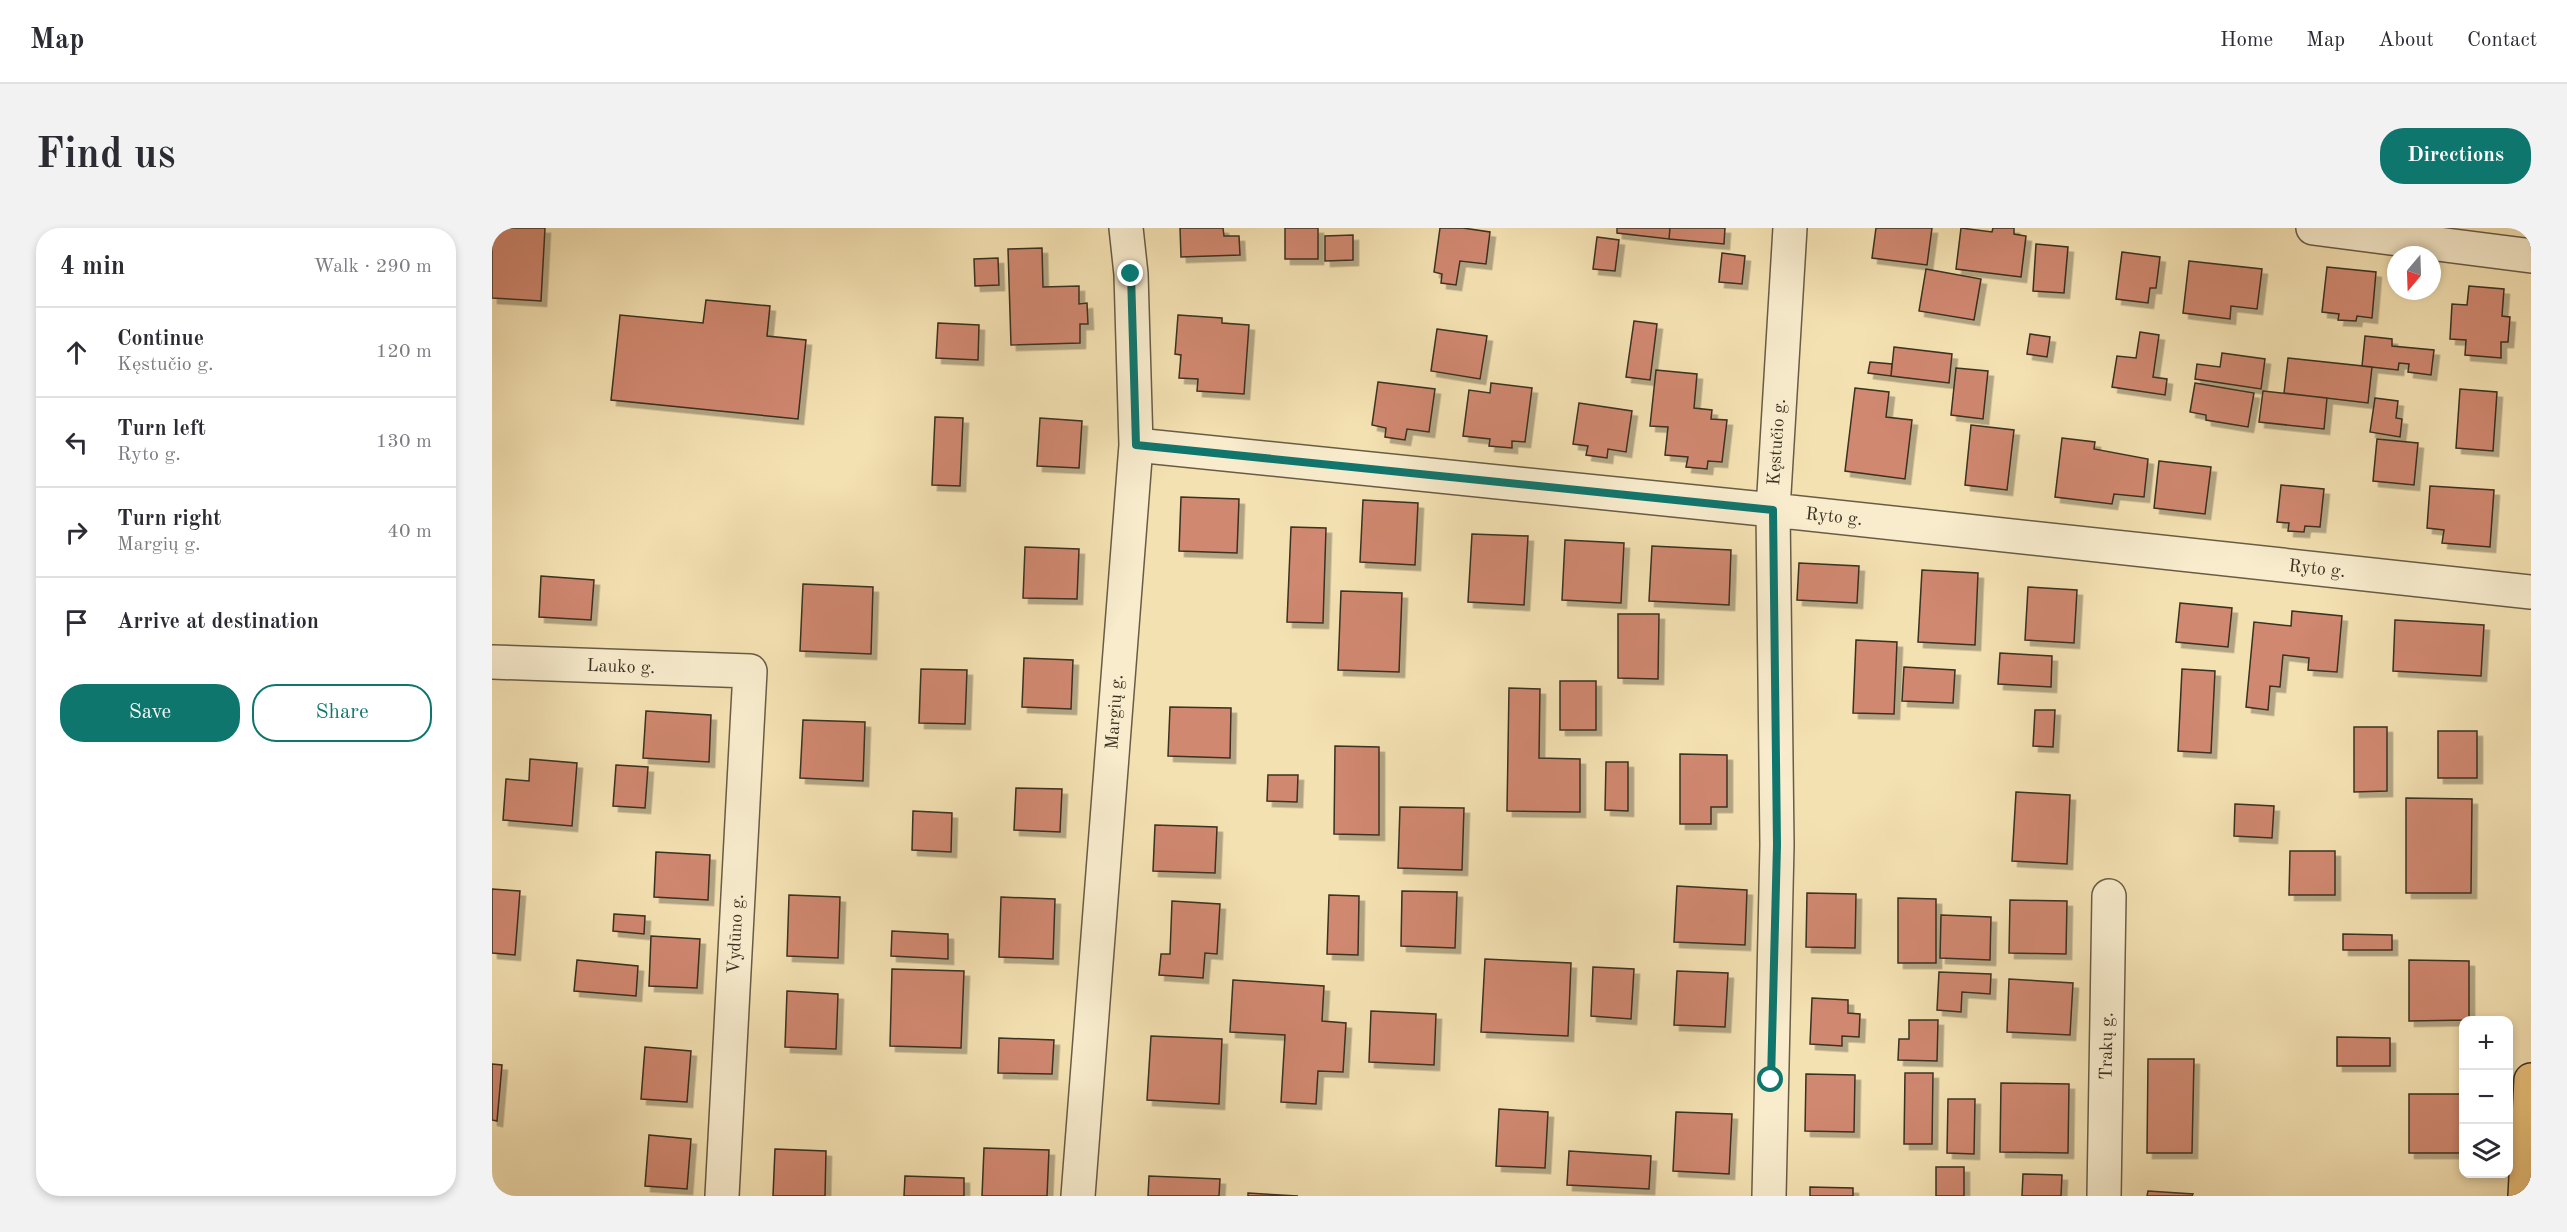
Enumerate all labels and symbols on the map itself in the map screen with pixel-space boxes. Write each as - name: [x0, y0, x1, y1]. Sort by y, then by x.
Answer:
- north arrow: [2387, 246, 2441, 300]
- route end: [1117, 260, 1143, 286]
- street label: Kęstučio g.: [1765, 398, 1789, 486]
- street label: Ryto g.: [1804, 505, 1864, 529]
- street label: Ryto g.: [2287, 557, 2347, 581]
- street label: Lauko g.: [586, 657, 656, 677]
- street label: Margių g.: [1103, 674, 1127, 750]
- street label: Vydūno g.: [725, 894, 747, 974]
- street label: Trakų g.: [2097, 1012, 2117, 1080]
- route start: [1757, 1066, 1783, 1092]

